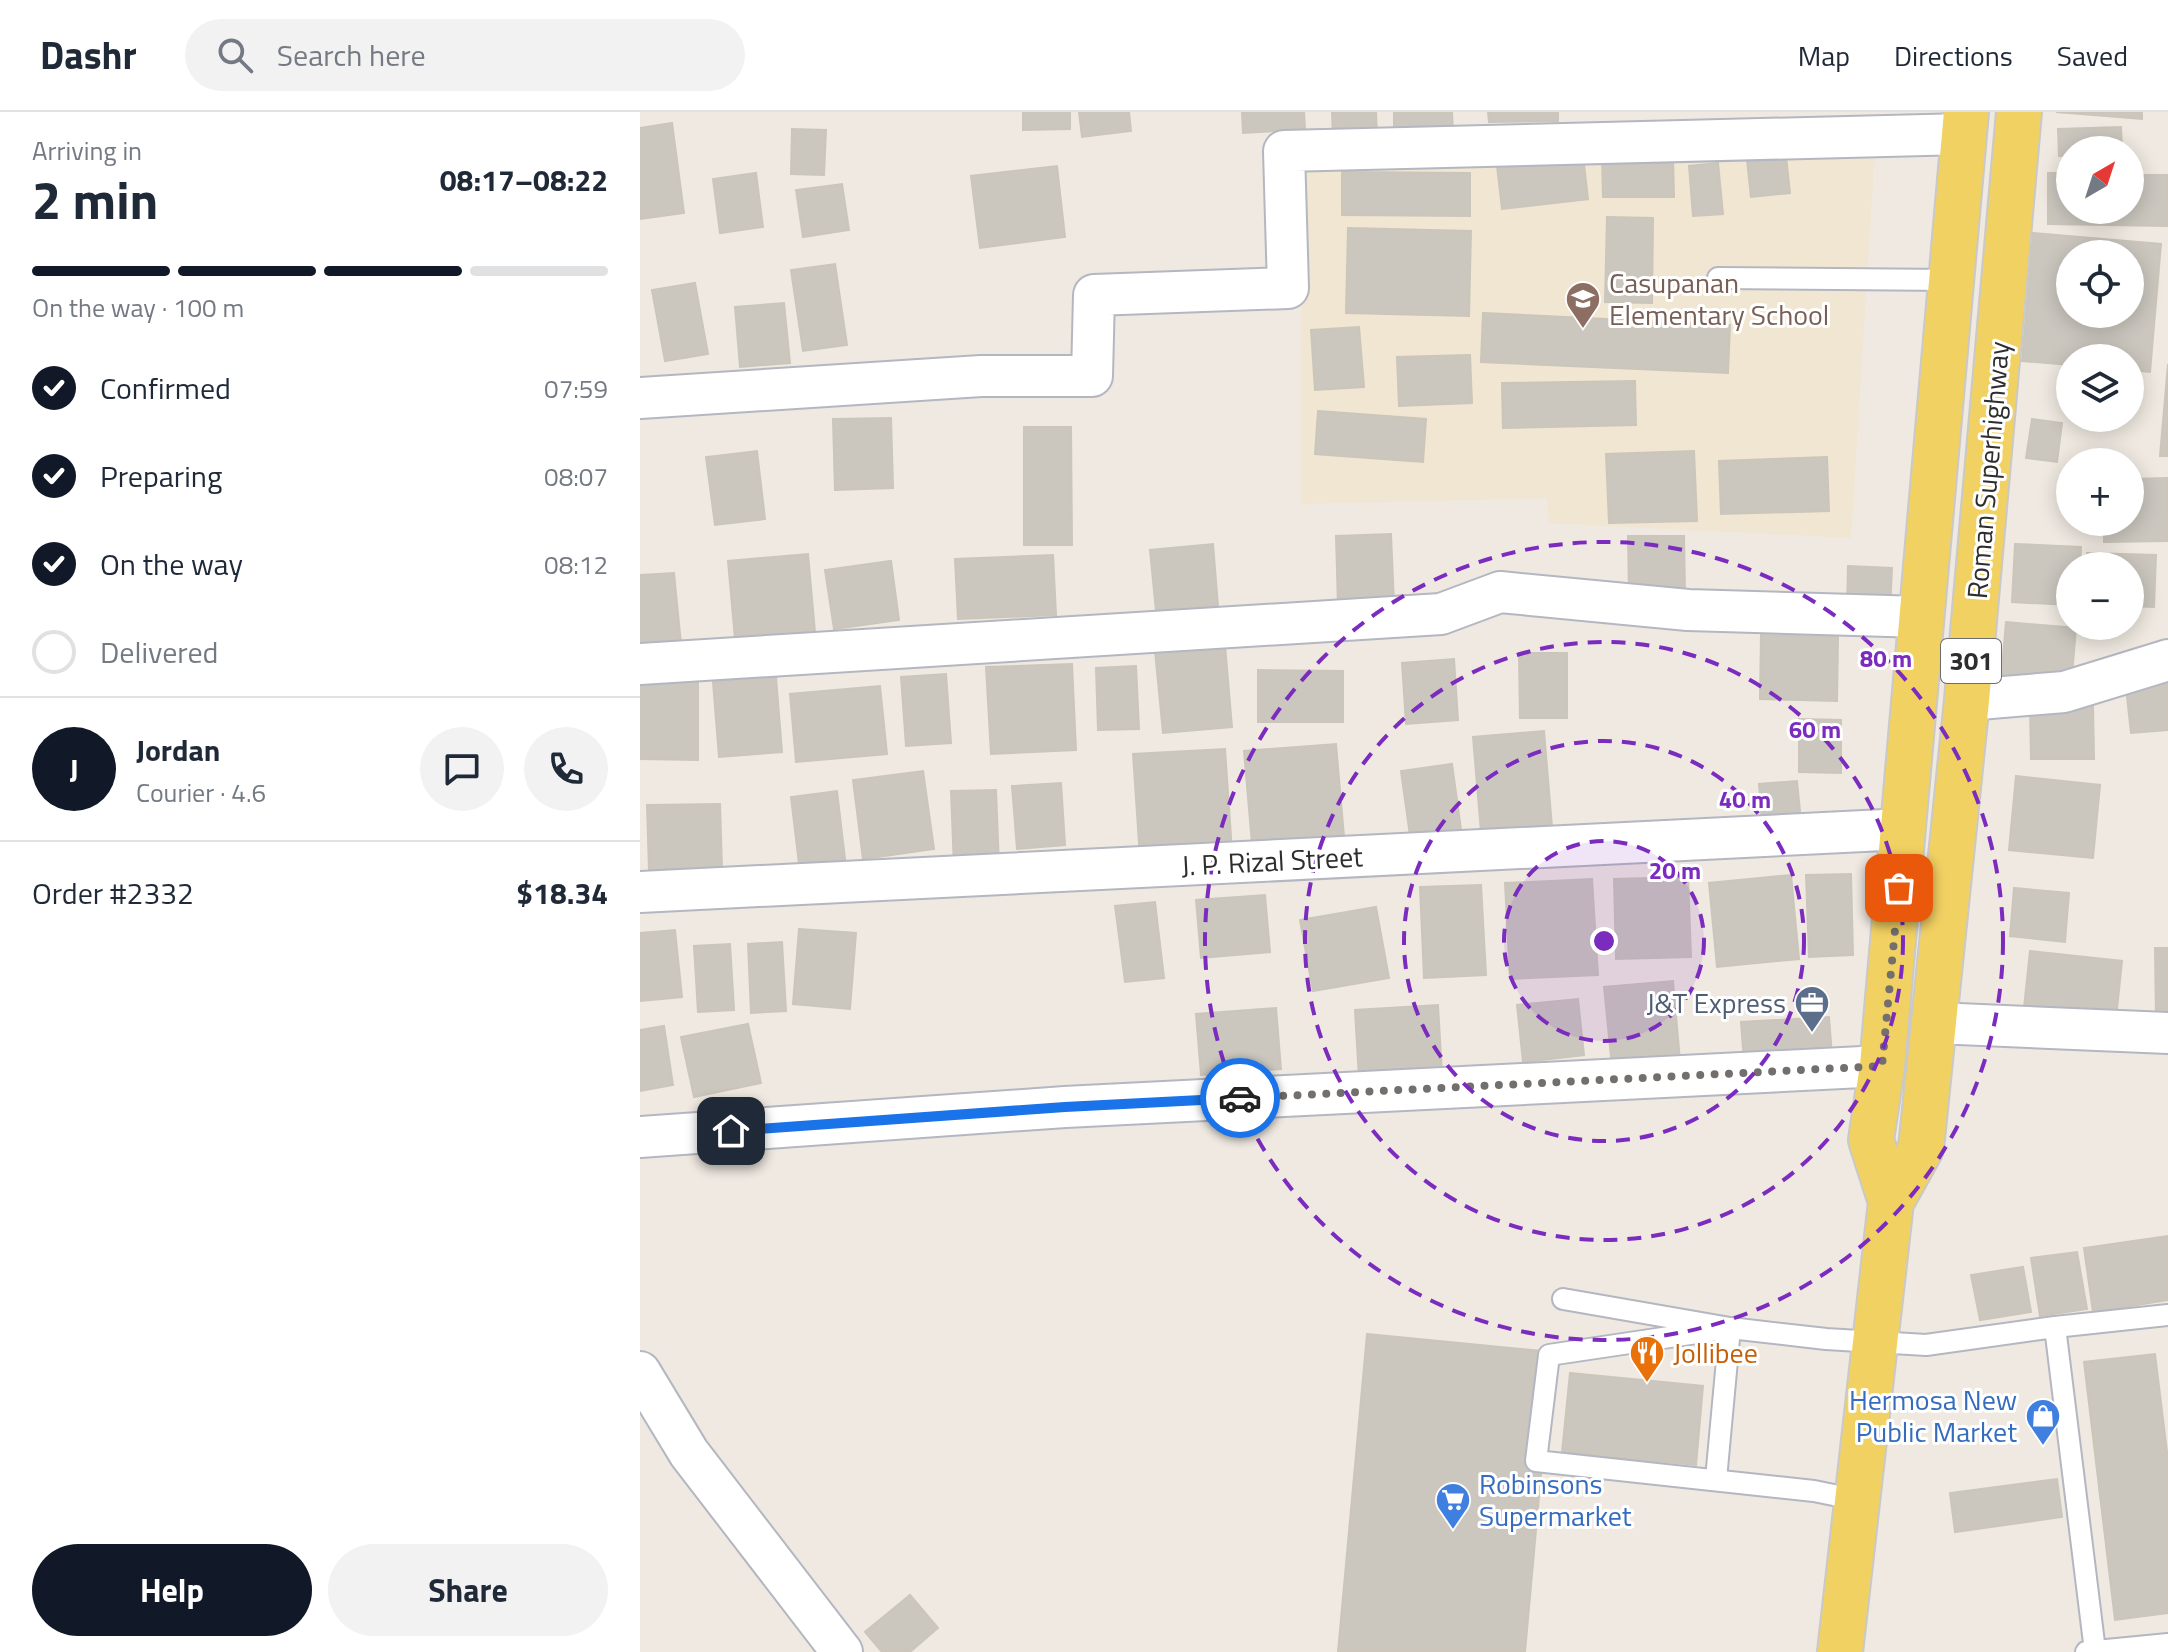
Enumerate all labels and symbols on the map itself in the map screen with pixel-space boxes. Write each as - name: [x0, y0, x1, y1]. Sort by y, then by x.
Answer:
- north arrow: [2056, 136, 2144, 224]
- place label: Casupanan Elementary School: [1609, 261, 1829, 336]
- school or university icon: Casupanan Elementary School: [1564, 280, 1602, 330]
- street label: Roman Superhighway: [1955, 340, 2020, 600]
- road number: 301: [1941, 639, 2001, 683]
- text: 80 m: [1860, 640, 1912, 676]
- text: 60 m: [1789, 711, 1841, 747]
- text: 40 m: [1719, 781, 1771, 817]
- street label: J. P. Rizal Street: [1180, 834, 1364, 887]
- text: 20 m: [1649, 852, 1701, 888]
- pin: [1865, 854, 1933, 922]
- centre of rings: [1590, 927, 1618, 955]
- place label: J&T Express: [1646, 981, 1786, 1024]
- office icon: J&T Express: [1793, 984, 1831, 1034]
- courier: [1200, 1058, 1280, 1138]
- pin: [697, 1097, 765, 1165]
- place label: Jollibee: [1673, 1331, 1758, 1374]
- restaurant icon: Jollibee: [1628, 1334, 1666, 1384]
- place label: Hermosa New Public Market: [1849, 1378, 2017, 1453]
- shop icon: Hermosa New Public Market: [2024, 1397, 2062, 1447]
- place label: Robinsons Supermarket: [1479, 1462, 1632, 1537]
- supermarket icon: Robinsons Supermarket: [1434, 1481, 1472, 1531]

